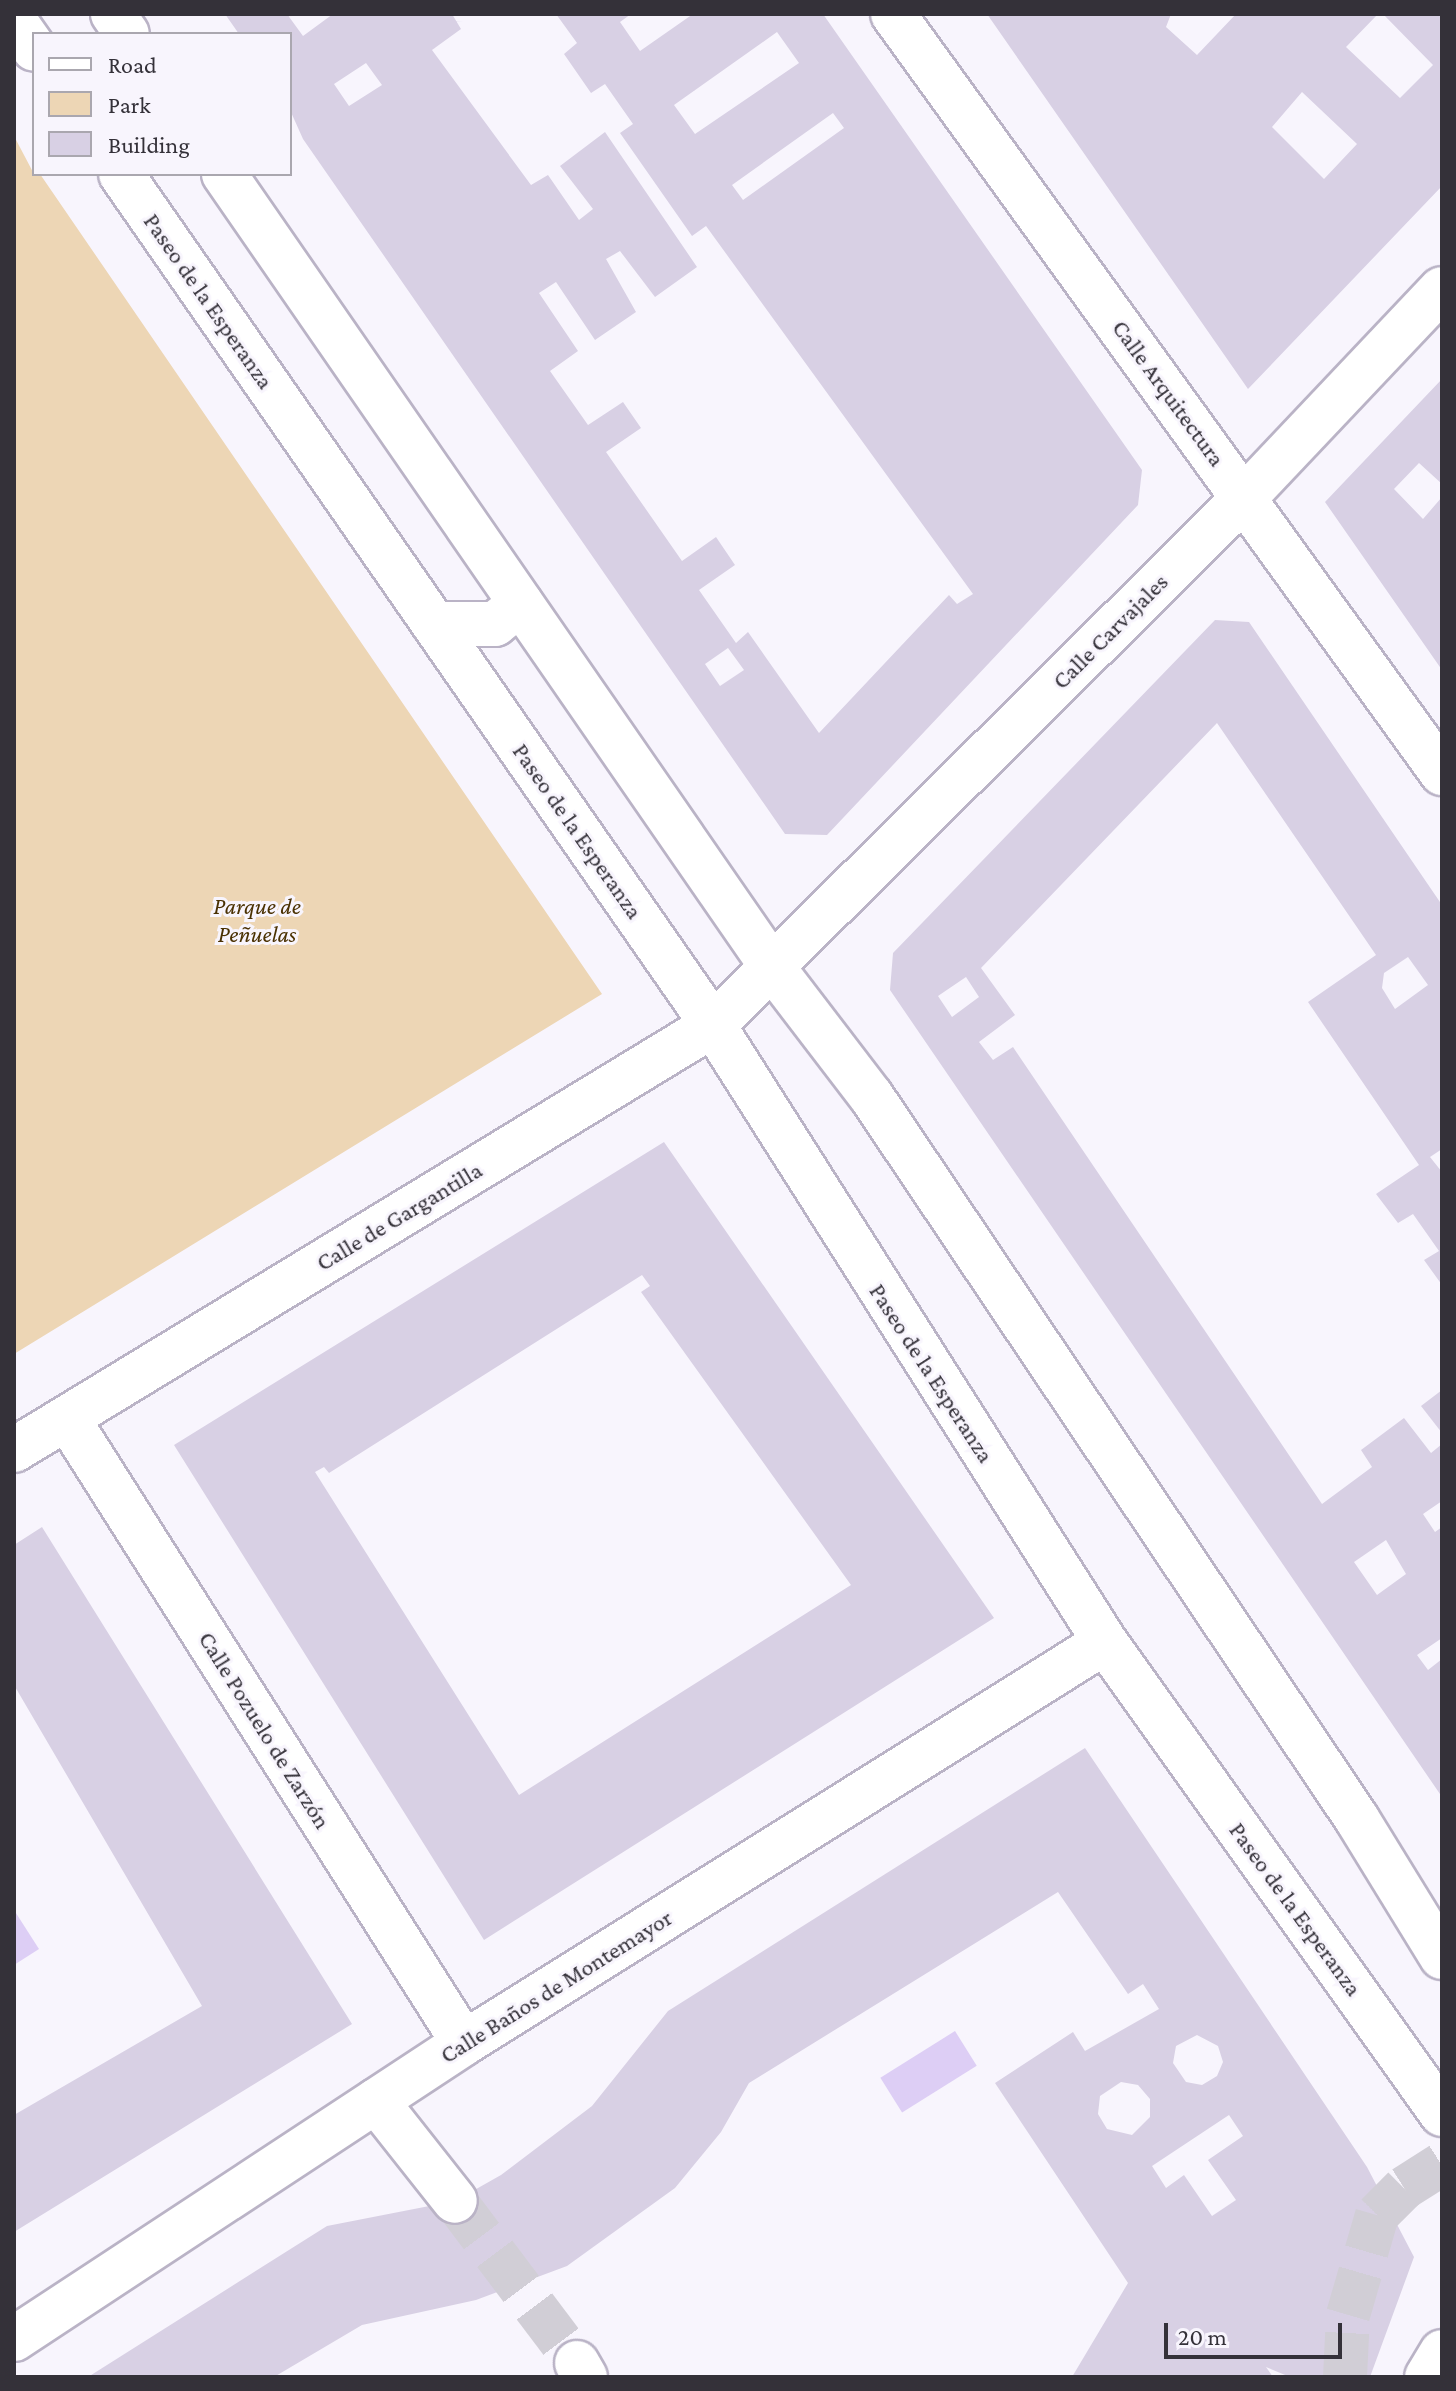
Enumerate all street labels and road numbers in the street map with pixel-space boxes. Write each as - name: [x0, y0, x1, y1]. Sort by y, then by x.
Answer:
- street label: Paseo de la Esperanza: [138, 208, 280, 394]
- street label: Calle Arquitectura: [1106, 314, 1232, 472]
- street label: Calle Carvajales: [1046, 567, 1174, 695]
- street label: Paseo de la Esperanza: [507, 738, 649, 924]
- street label: Calle de Gargantilla: [311, 1155, 487, 1277]
- street label: Paseo de la Esperanza: [863, 1278, 1001, 1468]
- street label: Calle Pozuelo de Zarzón: [193, 1626, 337, 1834]
- street label: Paseo de la Esperanza: [1223, 1817, 1369, 2001]
- street label: Calle Baños de Montemayor: [435, 1903, 677, 2069]

